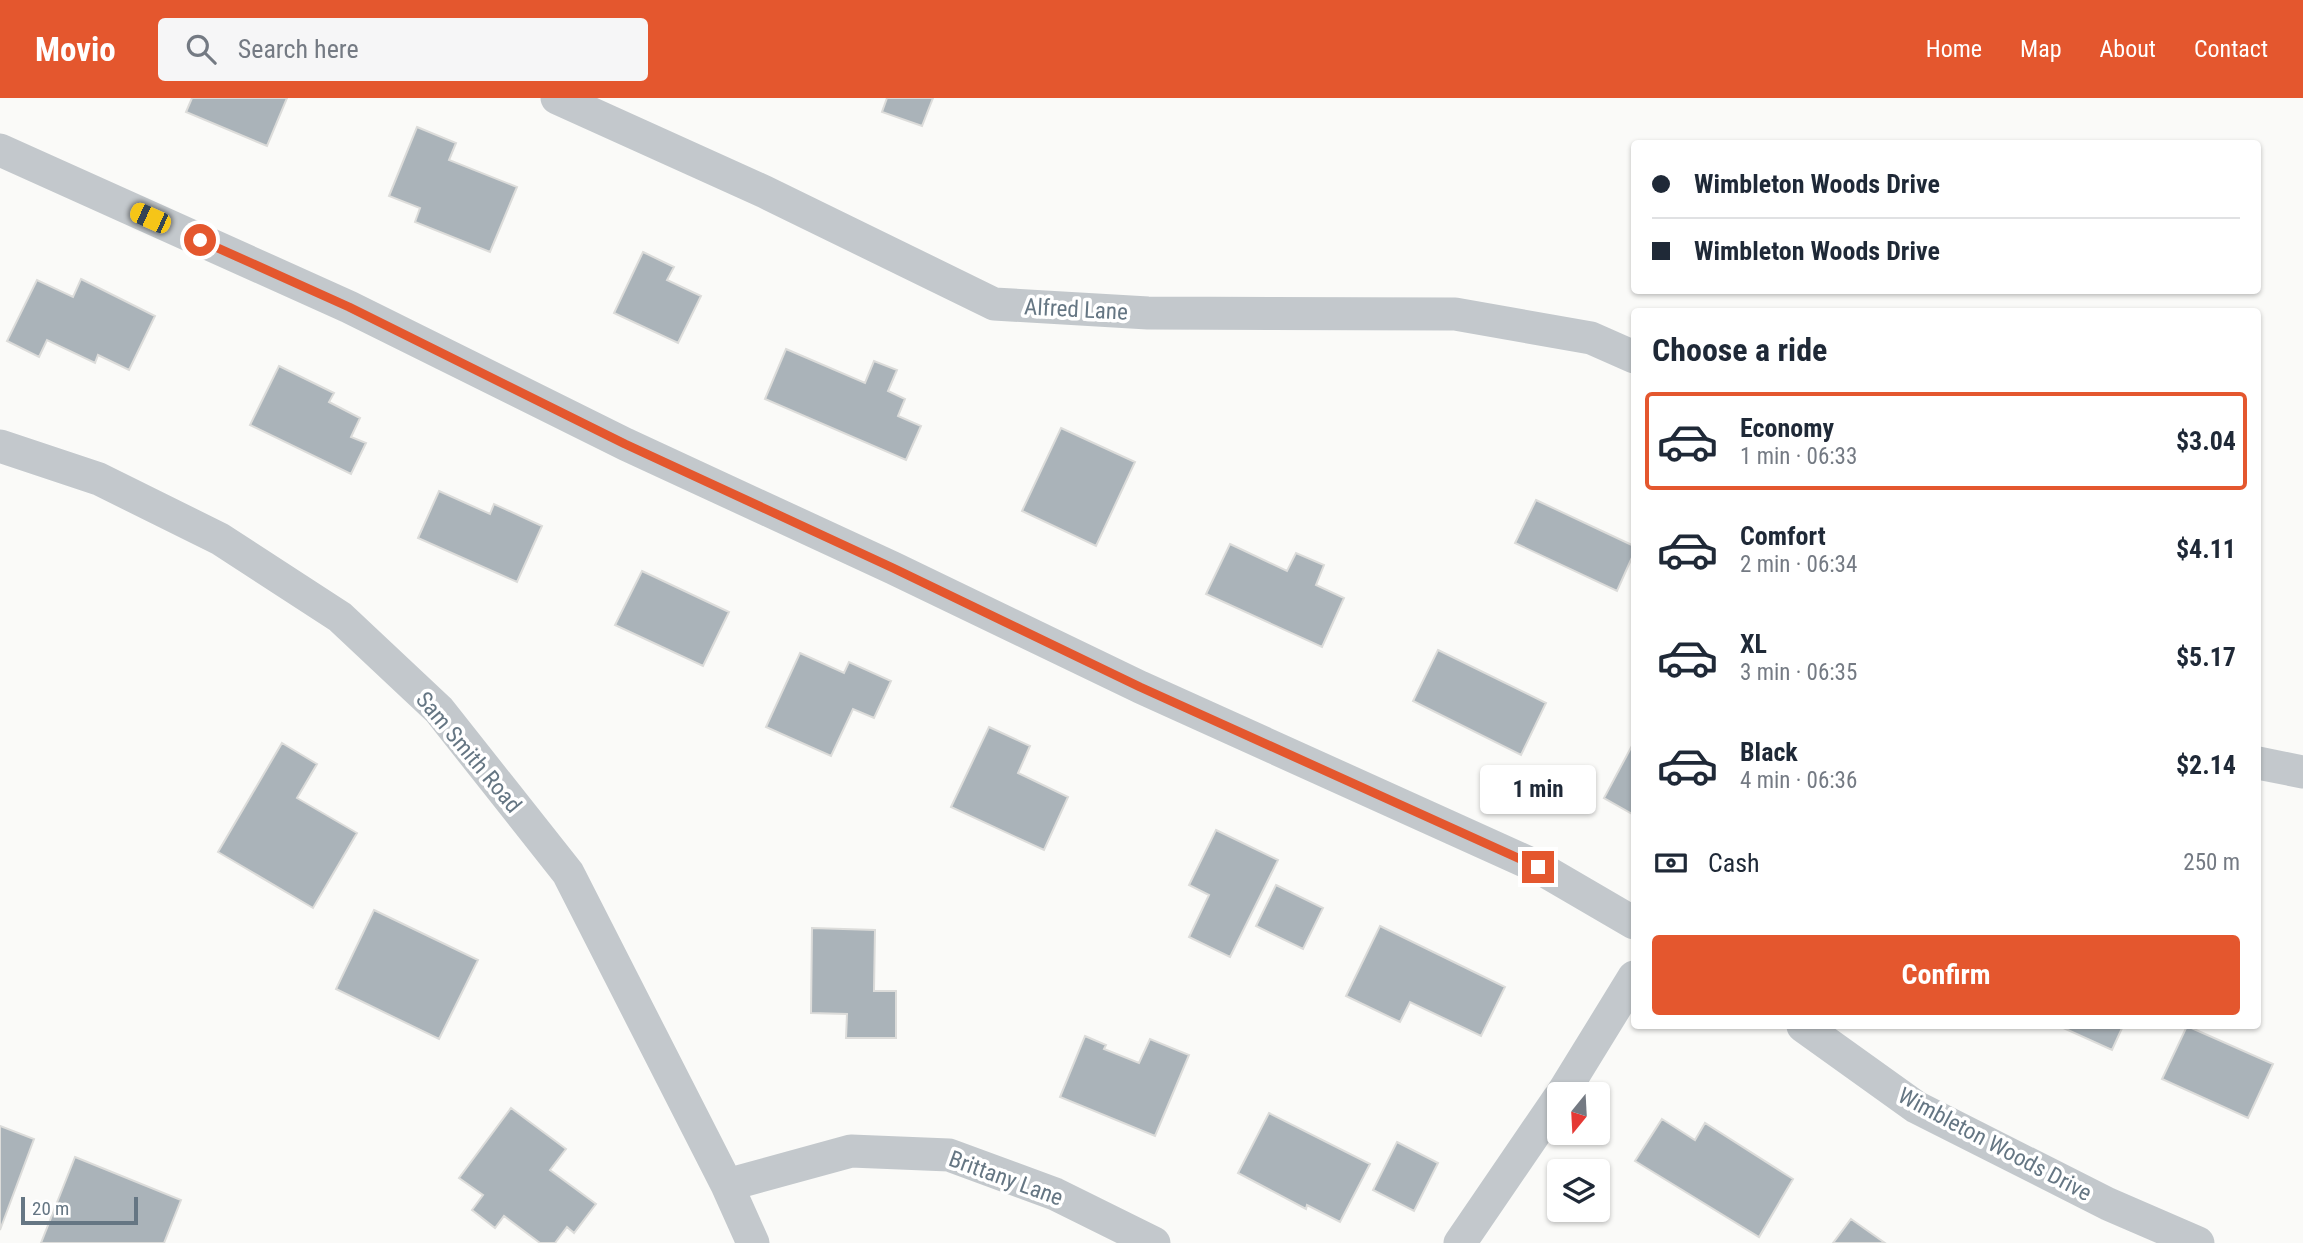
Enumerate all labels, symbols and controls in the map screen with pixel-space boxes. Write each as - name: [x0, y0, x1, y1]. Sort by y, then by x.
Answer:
- search box: [158, 18, 648, 81]
- text: Movio: [35, 30, 116, 69]
- icon: search: [182, 30, 220, 68]
- text: Search here: [238, 34, 359, 64]
- text: Home: [1926, 35, 1982, 63]
- text: Map: [2020, 35, 2062, 63]
- text: About: [2100, 35, 2156, 63]
- text: Contact: [2194, 35, 2268, 63]
- text: Wimbleton Woods Drive: [1694, 169, 1940, 199]
- car: [127, 200, 174, 236]
- route start: [184, 224, 216, 256]
- text: Wimbleton Woods Drive: [1694, 236, 1940, 266]
- street label: Alfred Lane: [1023, 293, 1129, 326]
- text: Choose a ride: [1652, 331, 1827, 369]
- icon: car: [1656, 410, 1719, 473]
- text: Economy: [1740, 413, 1834, 443]
- text: $3.04: [2176, 426, 2236, 456]
- text: 1 min · 06:33: [1740, 443, 1857, 470]
- icon: car: [1656, 518, 1719, 581]
- text: Comfort: [1740, 521, 1826, 551]
- text: $4.11: [2176, 534, 2236, 564]
- text: 2 min · 06:34: [1740, 551, 1857, 578]
- icon: car: [1656, 626, 1719, 689]
- text: XL: [1740, 629, 1767, 659]
- text: $5.17: [2176, 642, 2236, 672]
- text: 3 min · 06:35: [1740, 659, 1857, 686]
- street label: Sam Smith Road: [410, 686, 527, 818]
- icon: car: [1656, 734, 1719, 797]
- text: Black: [1740, 737, 1798, 767]
- text: $2.14: [2176, 750, 2236, 780]
- callout: 1 min: [1480, 766, 1596, 814]
- text: 4 min · 06:36: [1740, 767, 1857, 794]
- text: 1 min: [1512, 776, 1564, 803]
- icon: cash: [1652, 844, 1690, 882]
- text: Cash: [1708, 848, 1760, 878]
- text: 250 m: [2183, 849, 2240, 876]
- route end: [1522, 851, 1554, 883]
- button: Confirm: [1652, 935, 2240, 1015]
- north arrow: [1547, 1082, 1610, 1144]
- map controls: [1547, 1082, 1610, 1222]
- street label: Wimbleton Woods Drive: [1893, 1082, 2096, 1207]
- street label: Brittany Lane: [945, 1145, 1067, 1212]
- button: layers: [1547, 1159, 1610, 1222]
- scale bar: [21, 1194, 138, 1226]
- text: 20 m: [32, 1197, 69, 1220]

